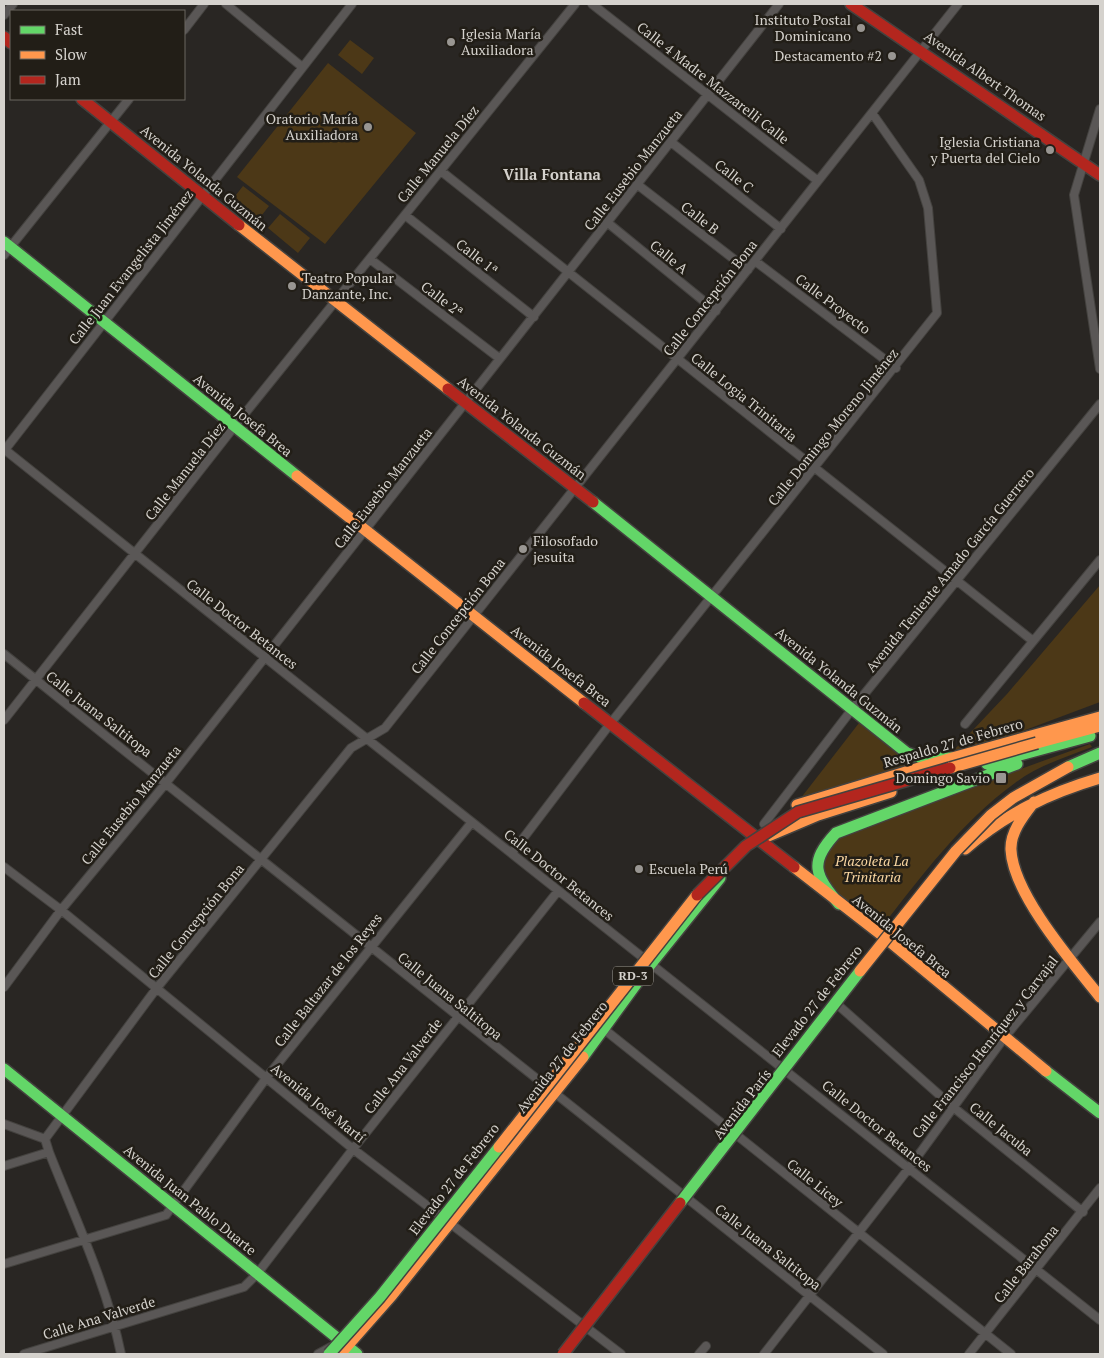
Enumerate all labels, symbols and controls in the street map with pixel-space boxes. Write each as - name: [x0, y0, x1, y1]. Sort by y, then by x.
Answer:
- legend: [10, 10, 185, 100]
- place label: Instituto Postal Dominicano: [755, 10, 851, 45]
- street label: Calle 4 Madre Mazzarelli Calle: [633, 17, 793, 148]
- text: Fast: [55, 19, 83, 39]
- marker: Instituto Postal Dominicano: [855, 22, 867, 34]
- place label: Iglesia María Auxiliadora: [461, 24, 541, 59]
- street label: Avenida Albert Thomas: [920, 26, 1050, 125]
- marker: Iglesia María Auxiliadora: [445, 36, 457, 48]
- text: Slow: [55, 44, 88, 64]
- place label: Destacamento #2: [774, 46, 882, 65]
- marker: Destacamento #2: [886, 50, 898, 62]
- text: Jam: [55, 69, 81, 89]
- street label: Calle Manuela Díez: [392, 101, 483, 206]
- street label: Calle Eusebio Manzueta: [579, 105, 686, 234]
- place label: Oratorio María Auxiliadora: [266, 109, 358, 144]
- street label: Avenida Yolanda Guzmán: [137, 120, 272, 235]
- marker: Oratorio María Auxiliadora: [362, 121, 374, 133]
- place label: Iglesia Cristiana y Puerta del Cielo: [929, 132, 1040, 167]
- marker: Iglesia Cristiana y Puerta del Cielo: [1044, 144, 1056, 156]
- street label: Calle C: [711, 155, 757, 197]
- district label: Villa Fontana: [503, 164, 602, 184]
- street label: Calle Juan Evangelista Jiménez: [64, 185, 197, 348]
- street label: Calle B: [677, 197, 723, 239]
- street label: Calle 1ª: [452, 234, 502, 279]
- street label: Calle A: [646, 235, 693, 278]
- street label: Calle Concepción Bona: [658, 236, 761, 360]
- place label: Teatro Popular Danzante, Inc.: [302, 268, 395, 303]
- street label: Calle Proyecto: [792, 269, 875, 338]
- street label: Calle 2ª: [417, 276, 467, 321]
- marker: Teatro Popular Danzante, Inc.: [286, 280, 298, 292]
- street label: Calle Domingo Moreno Jiménez: [763, 344, 902, 509]
- street label: Calle Logia Trinitaria: [687, 348, 801, 445]
- street label: Avenida Josefa Brea: [190, 369, 297, 460]
- street label: Avenida Yolanda Guzmán: [454, 371, 591, 484]
- street label: Calle Manuela Díez: [140, 417, 229, 524]
- street label: Calle Eusebio Manzueta: [329, 423, 436, 552]
- street label: Avenida Teniente Amado García Guerrero: [861, 463, 1038, 676]
- place label: Filosofado jesuita: [533, 531, 598, 566]
- marker: Filosofado jesuita: [517, 543, 529, 555]
- street label: Calle Concepción Bona: [406, 554, 509, 678]
- street label: Calle Doctor Betances: [183, 574, 302, 673]
- street label: Avenida Josefa Brea: [507, 621, 615, 711]
- street label: Avenida Yolanda Guzmán: [772, 622, 907, 737]
- street label: Calle Juana Saltitopa: [42, 666, 156, 761]
- street label: Respaldo 27 de Febrero: [881, 713, 1025, 772]
- street label: Calle Eusebio Manzueta: [76, 741, 185, 869]
- place label: Domingo Savio: [896, 768, 990, 787]
- marker: Domingo Savio: [994, 771, 1008, 785]
- street label: Calle Doctor Betances: [500, 824, 618, 925]
- park label: Plazoleta La Trinitaria: [834, 851, 909, 886]
- street label: Calle Concepción Bona: [143, 859, 248, 982]
- place label: Escuela Perú: [649, 859, 728, 878]
- marker: Escuela Perú: [633, 863, 645, 875]
- street label: Avenida Josefa Brea: [849, 890, 956, 981]
- street label: Calle Baltazar de los Reyes: [269, 909, 386, 1050]
- street label: Elevado 27 de Febrero: [767, 941, 866, 1060]
- street label: Calle Juana Saltitopa: [394, 947, 507, 1044]
- street label: Calle Francisco Henríquez y Carvajal: [907, 951, 1062, 1142]
- road number: RD-3: [613, 966, 653, 986]
- street label: Avenida 27 de Febrero: [512, 996, 612, 1117]
- street label: Calle Ana Valverde: [359, 1014, 446, 1117]
- street label: Avenida José Martí: [267, 1059, 370, 1147]
- street label: Avenida París: [708, 1065, 775, 1143]
- street label: Calle Doctor Betances: [818, 1075, 936, 1176]
- street label: Calle Jacuba: [966, 1097, 1037, 1160]
- street label: Elevado 27 de Febrero: [404, 1119, 503, 1238]
- street label: Avenida Juan Pablo Duarte: [120, 1140, 261, 1259]
- street label: Calle Licey: [783, 1154, 848, 1212]
- street label: Calle Juana Saltitopa: [711, 1199, 825, 1294]
- street label: Calle Barahona: [989, 1221, 1062, 1307]
- street label: Calle Ana Valverde: [40, 1291, 157, 1344]

